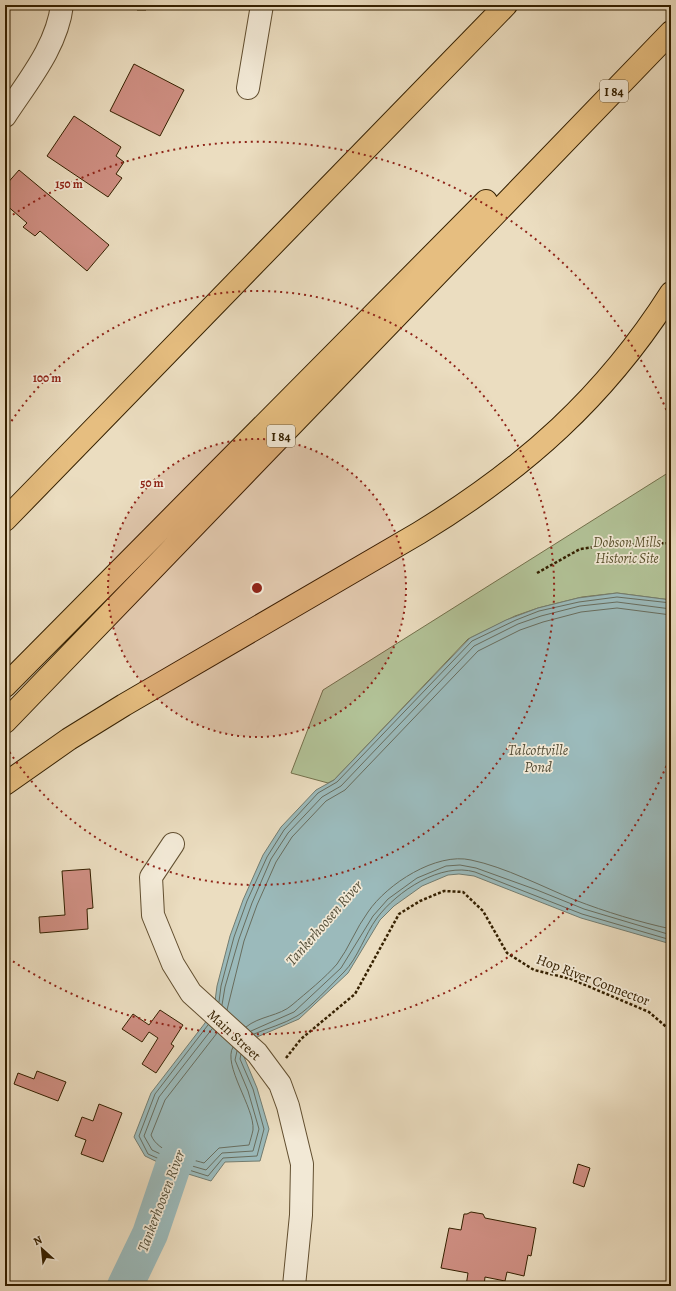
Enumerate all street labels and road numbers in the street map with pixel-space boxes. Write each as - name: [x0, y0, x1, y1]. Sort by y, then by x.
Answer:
- road number: I 84: [600, 80, 628, 102]
- road number: I 84: [267, 425, 295, 447]
- street label: Hop River Connector: [534, 950, 653, 1011]
- street label: Main Street: [203, 1005, 265, 1065]

